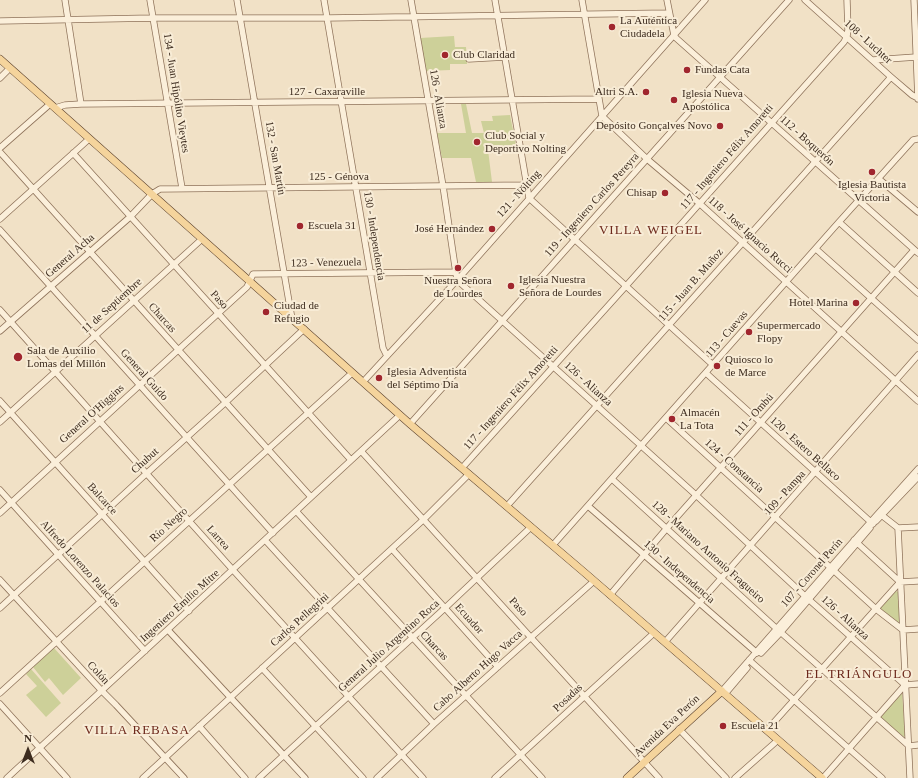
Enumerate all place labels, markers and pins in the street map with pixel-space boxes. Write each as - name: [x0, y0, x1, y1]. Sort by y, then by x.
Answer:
- place label: La Auténtica Ciudadela: [620, 14, 677, 40]
- marker: La Auténtica Ciudadela: [607, 22, 617, 32]
- place label: Club Claridad: [453, 48, 515, 62]
- marker: Club Claridad: [440, 50, 450, 60]
- place label: Fundas Cata: [695, 63, 750, 77]
- marker: Fundas Cata: [682, 65, 692, 75]
- place label: Altri S.A.: [595, 85, 638, 99]
- marker: Altri S.A.: [641, 87, 651, 97]
- place label: Iglesia Nueva Apostólica: [682, 87, 743, 113]
- marker: Iglesia Nueva Apostólica: [669, 95, 679, 105]
- place label: Depósito Gonçalves Novo: [596, 119, 712, 133]
- marker: Depósito Gonçalves Novo: [715, 121, 725, 131]
- place label: Club Social y Deportivo Nolting: [485, 129, 566, 155]
- marker: Club Social y Deportivo Nolting: [472, 137, 482, 147]
- marker: Iglesia Bautista Victoria: [867, 167, 877, 177]
- place label: Iglesia Bautista Victoria: [838, 178, 906, 204]
- place label: Chisap: [626, 186, 657, 200]
- marker: Chisap: [660, 188, 670, 198]
- place label: Escuela 31: [308, 219, 356, 233]
- marker: Escuela 31: [295, 221, 305, 231]
- place label: José Hernández: [415, 222, 484, 236]
- marker: José Hernández: [487, 224, 497, 234]
- marker: Nuestra Señora de Lourdes: [453, 263, 463, 273]
- place label: Iglesia Nuestra Señora de Lourdes: [519, 273, 601, 299]
- place label: Nuestra Señora de Lourdes: [424, 274, 492, 300]
- marker: Iglesia Nuestra Señora de Lourdes: [506, 281, 516, 291]
- place label: Hotel Marina: [789, 296, 848, 310]
- marker: Hotel Marina: [851, 298, 861, 308]
- place label: Ciudad de Refugio: [274, 299, 319, 325]
- marker: Ciudad de Refugio: [261, 307, 271, 317]
- place label: Supermercado Flopy: [757, 319, 821, 345]
- marker: Supermercado Flopy: [744, 327, 754, 337]
- place label: Sala de Auxilio Lomas del Millón: [27, 344, 106, 370]
- marker: Sala de Auxilio Lomas del Millón: [12, 351, 24, 363]
- place label: Quiosco lo de Marce: [725, 353, 773, 379]
- marker: Quiosco lo de Marce: [712, 361, 722, 371]
- place label: Iglesia Adventista del Séptimo Día: [387, 365, 467, 391]
- marker: Iglesia Adventista del Séptimo Día: [374, 373, 384, 383]
- place label: Almacén La Tota: [680, 406, 720, 432]
- marker: Almacén La Tota: [667, 414, 677, 424]
- place label: Escuela 21: [731, 719, 779, 733]
- marker: Escuela 21: [718, 721, 728, 731]

